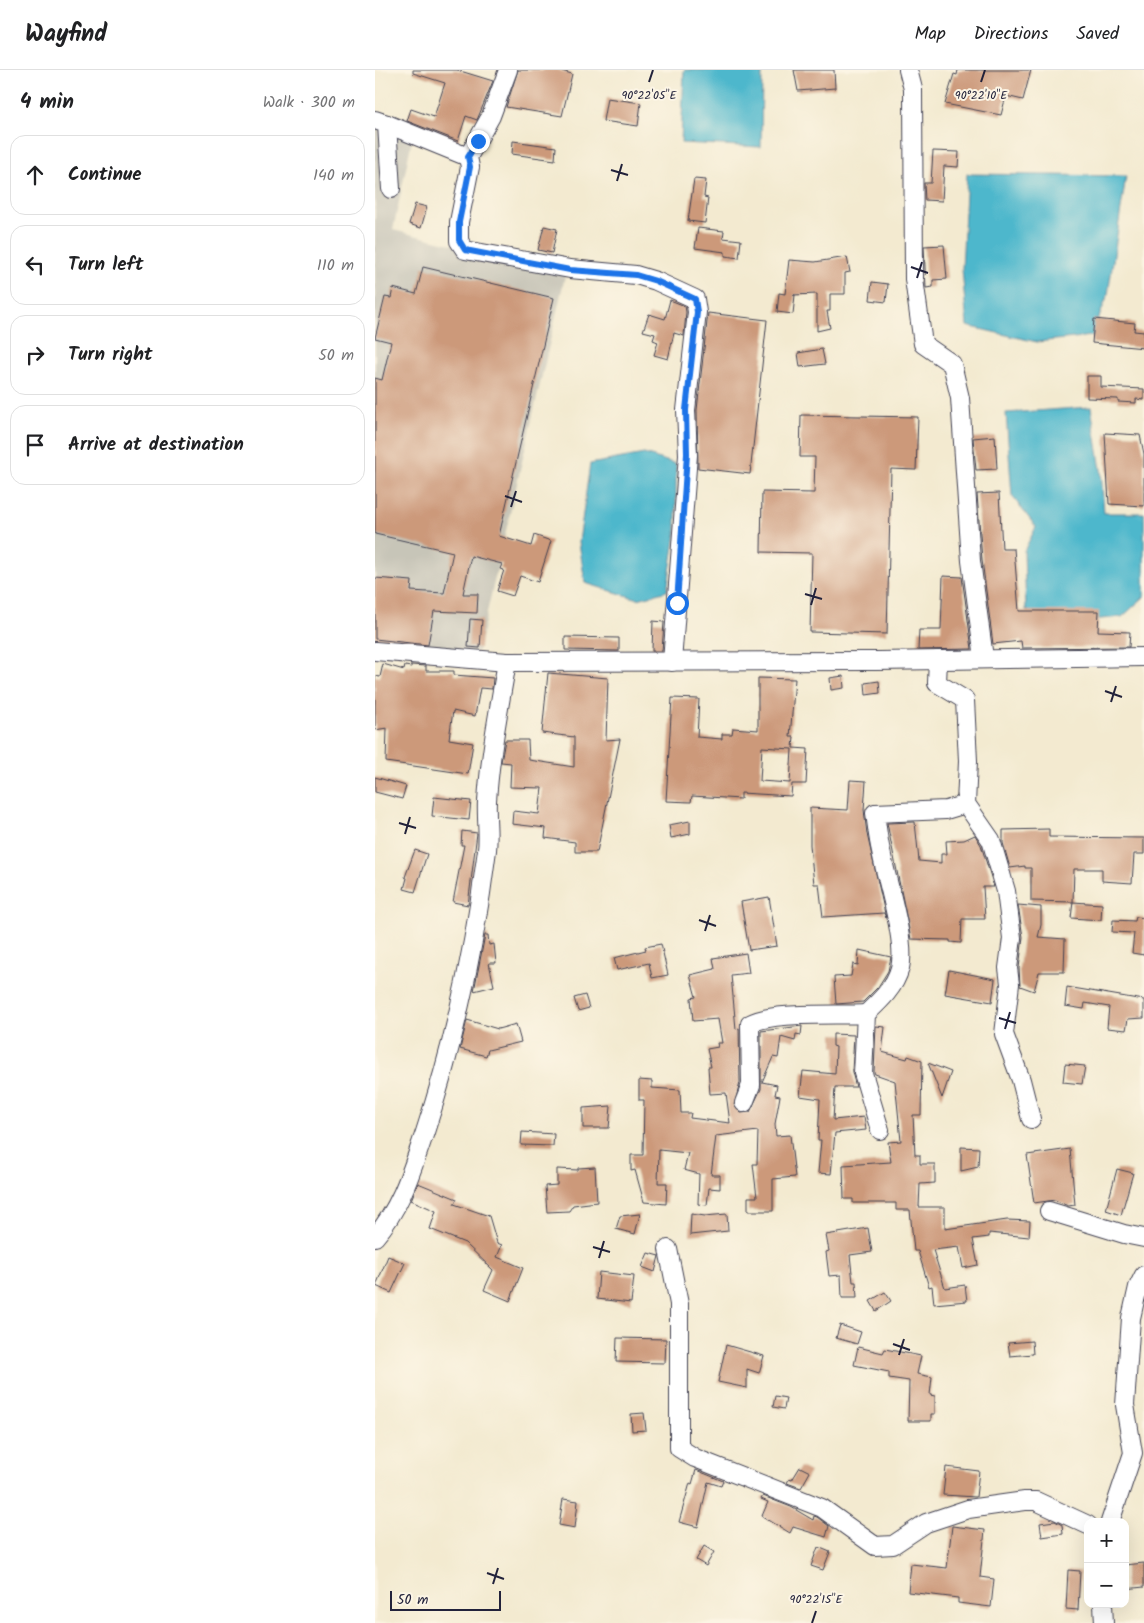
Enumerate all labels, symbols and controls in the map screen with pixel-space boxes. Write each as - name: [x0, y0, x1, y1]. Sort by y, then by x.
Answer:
- text: Wayfind: [25, 15, 107, 54]
- text: Map: [914, 20, 946, 49]
- text: Directions: [974, 20, 1048, 49]
- text: Saved: [1076, 20, 1119, 49]
- text: 4 min: [20, 86, 74, 119]
- text: 90°22'05"E: [621, 86, 678, 105]
- text: 90°22'10"E: [955, 86, 1008, 105]
- text: Walk · 300 m: [263, 90, 355, 115]
- route end: [467, 130, 490, 153]
- text: Continue: [68, 160, 141, 190]
- icon: ahead: [21, 161, 49, 189]
- text: 140 m: [313, 163, 354, 188]
- text: Turn left: [68, 250, 143, 280]
- icon: left: [21, 251, 49, 279]
- text: 110 m: [317, 253, 354, 278]
- text: Turn right: [68, 340, 153, 370]
- icon: right: [21, 341, 49, 369]
- text: 50 m: [318, 343, 354, 368]
- text: Arrive at destination: [68, 430, 244, 460]
- icon: arrive: [21, 431, 49, 459]
- route start: [666, 592, 689, 615]
- map controls: [1084, 1518, 1129, 1608]
- button: +: [1084, 1518, 1129, 1563]
- button: −: [1084, 1563, 1129, 1608]
- scale bar: [390, 1588, 501, 1611]
- text: 50 m: [397, 1589, 428, 1611]
- text: 90°22'15"E: [790, 1590, 843, 1609]

